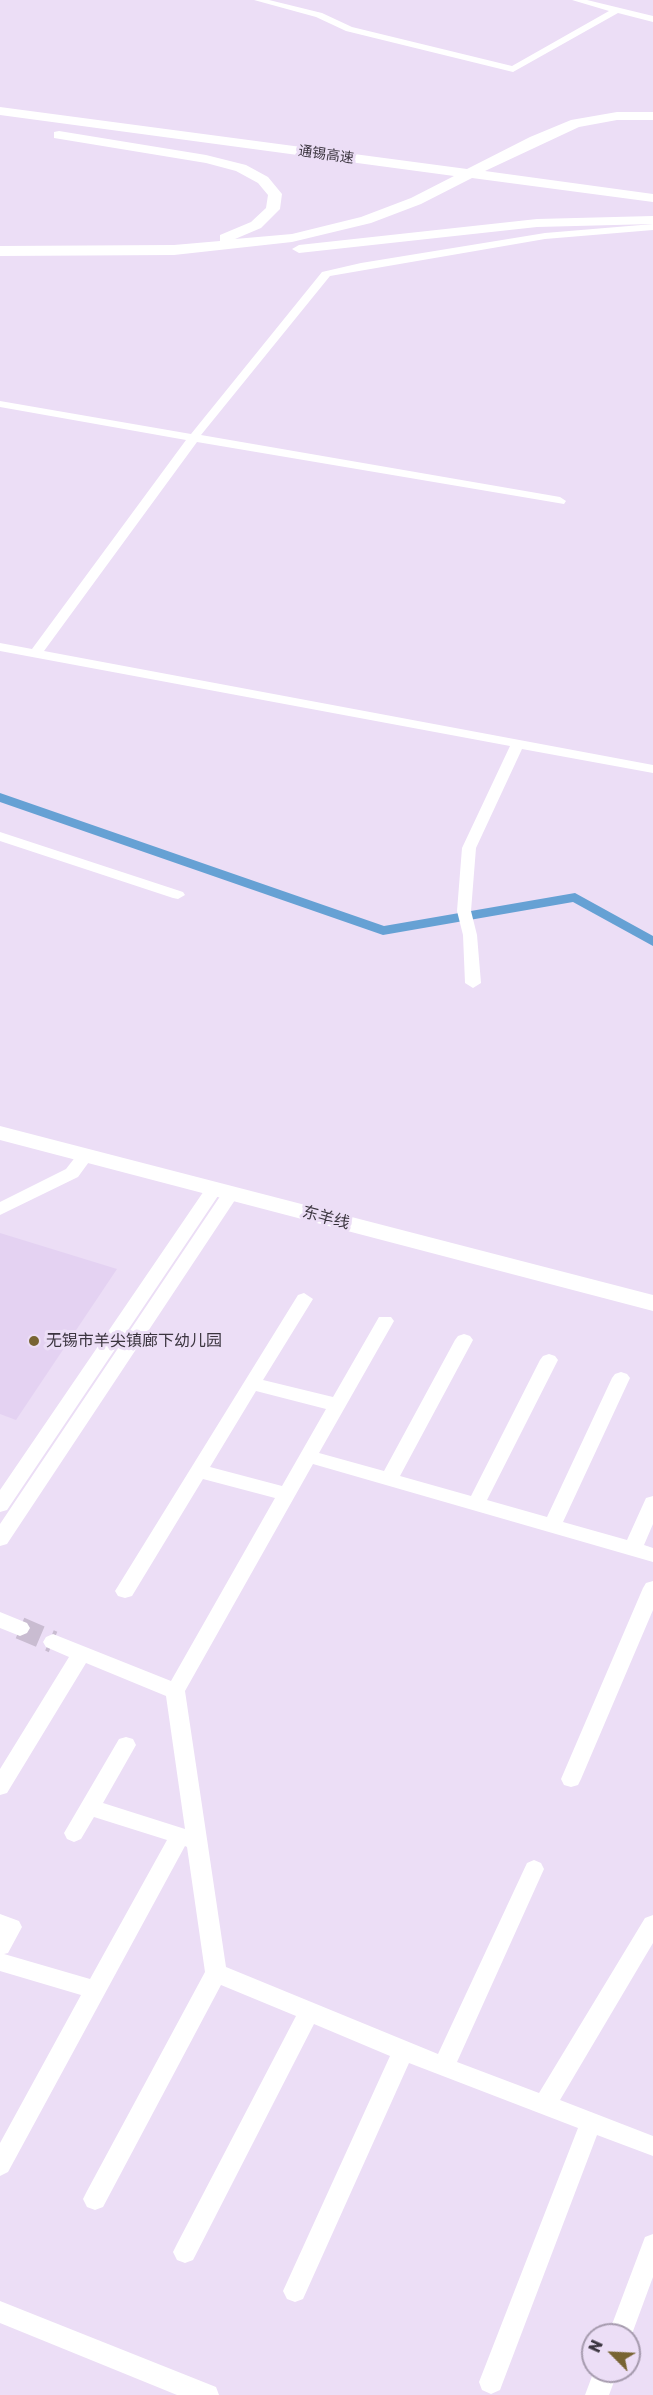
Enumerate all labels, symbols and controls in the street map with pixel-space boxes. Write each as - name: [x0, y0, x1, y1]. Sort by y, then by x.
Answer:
- street label: 通锡高速: [297, 143, 355, 167]
- street label: 东羊线: [300, 1203, 352, 1233]
- place label: 无锡市羊尖镇廊下幼儿园: [46, 1331, 222, 1351]
- marker: 无锡市羊尖镇廊下幼儿园: [27, 1334, 41, 1348]
- north arrow: [581, 2323, 641, 2383]
- text: N: [585, 2337, 607, 2355]

